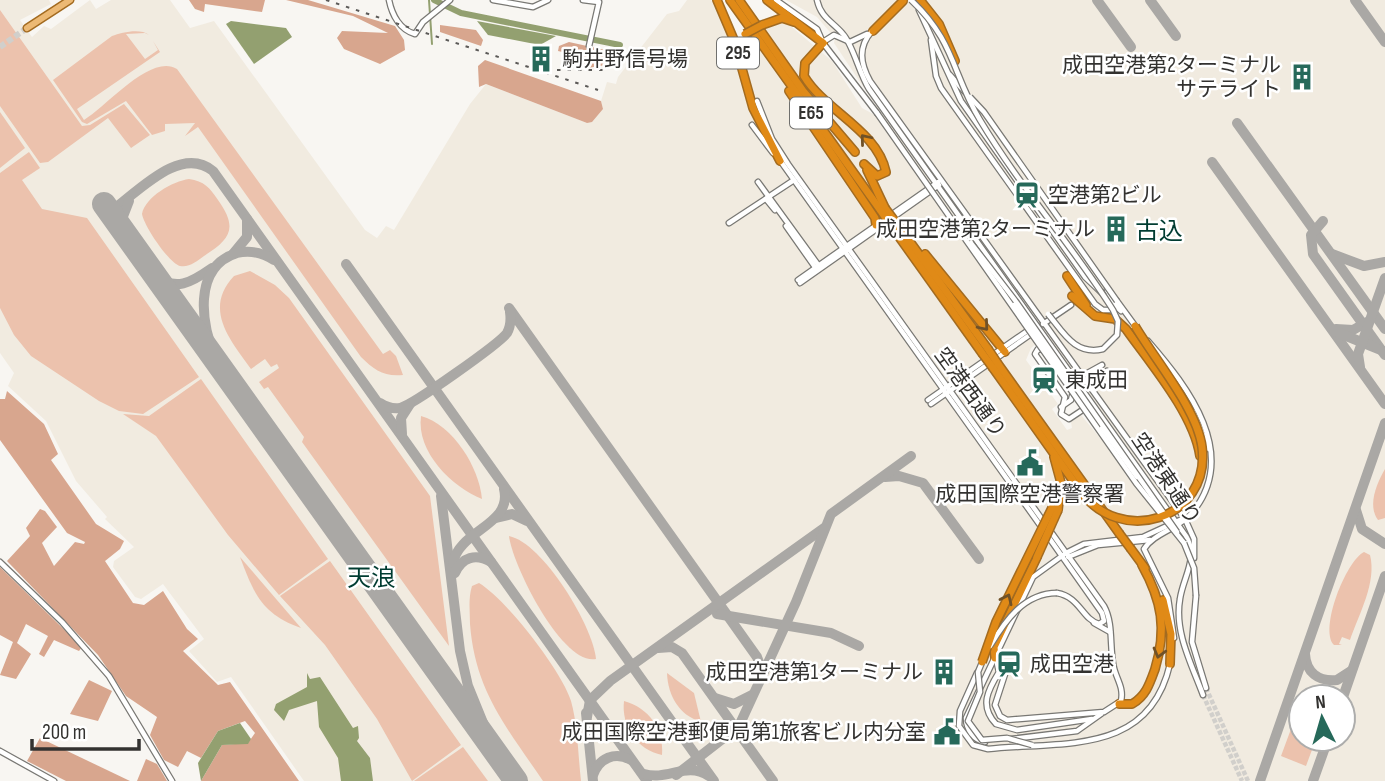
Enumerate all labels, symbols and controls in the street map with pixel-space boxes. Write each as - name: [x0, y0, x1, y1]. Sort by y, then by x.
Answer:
- road number: 295: [717, 38, 759, 68]
- building icon: 駒井野信号場: [526, 44, 556, 74]
- place label: 駒井野信号場: [562, 47, 688, 72]
- place label: 成田空港第2ターミナル サテライト: [1062, 53, 1281, 102]
- building icon: 成田空港第2ターミナル サテライト: [1287, 62, 1317, 92]
- road number: E65: [790, 97, 832, 128]
- one-way arrow: [861, 135, 873, 148]
- station icon: 空港第2ビル: [1012, 180, 1042, 210]
- place label: 空港第2ビル: [1048, 183, 1162, 208]
- building icon: 成田空港第2ターミナル: [1101, 214, 1131, 244]
- place label: 成田空港第2ターミナル: [876, 217, 1095, 242]
- district label: 古込: [1135, 217, 1183, 246]
- one-way arrow: [976, 318, 988, 331]
- street label: 空港西通り: [929, 343, 1011, 443]
- station icon: 東成田: [1029, 365, 1059, 395]
- place label: 東成田: [1065, 368, 1128, 393]
- street label: 空港東通り: [1126, 428, 1206, 530]
- public building icon: 成田国際空港警察署: [1015, 448, 1045, 478]
- place label: 成田国際空港警察署: [936, 482, 1125, 507]
- district label: 天浪: [347, 564, 395, 593]
- one-way arrow: [999, 594, 1013, 606]
- one-way arrow: [1153, 646, 1167, 658]
- station icon: 成田空港: [994, 649, 1024, 679]
- place label: 成田空港: [1030, 652, 1114, 677]
- building icon: 成田空港第1ターミナル: [929, 657, 959, 687]
- place label: 成田空港第1ターミナル: [706, 660, 923, 685]
- north arrow: [1287, 683, 1357, 753]
- text: N: [1315, 691, 1327, 714]
- scale bar: [32, 708, 138, 752]
- public building icon: 成田国際空港郵便局第1旅客ビル内分室: [932, 717, 962, 747]
- text: 200 m: [42, 720, 86, 745]
- place label: 成田国際空港郵便局第1旅客ビル内分室: [562, 720, 926, 745]

